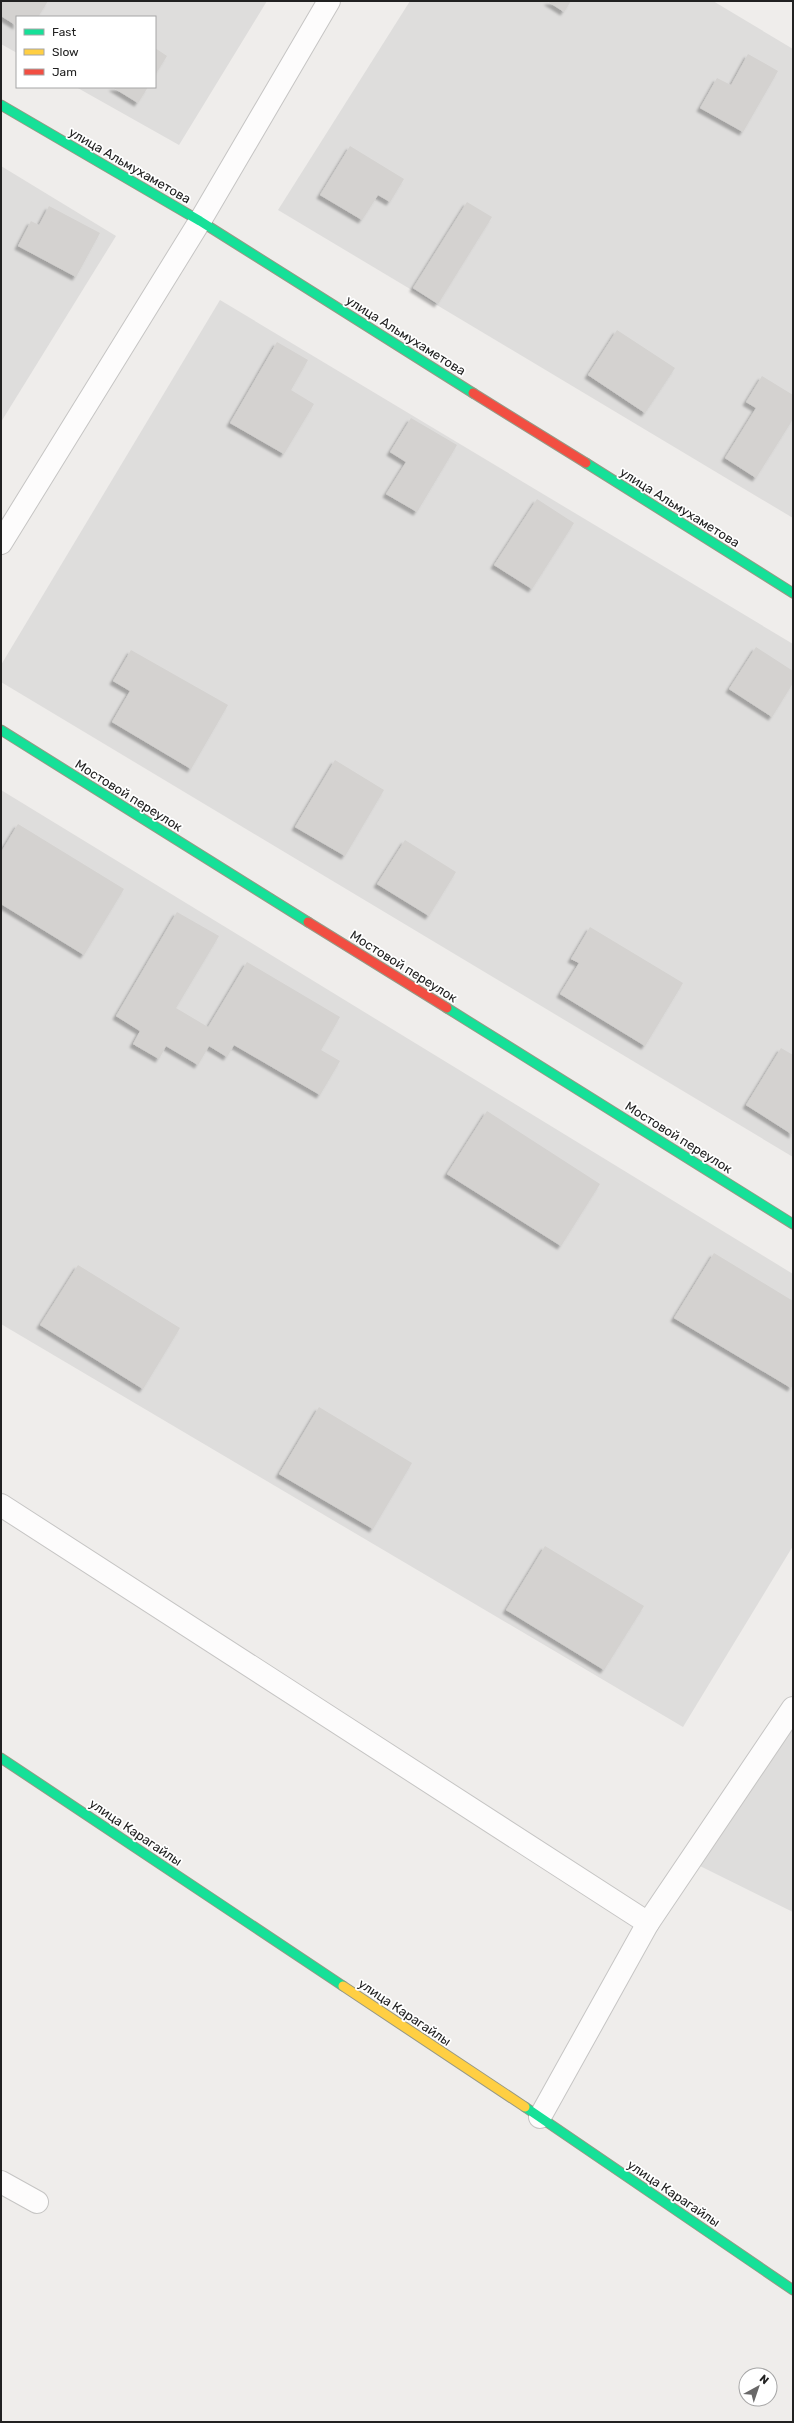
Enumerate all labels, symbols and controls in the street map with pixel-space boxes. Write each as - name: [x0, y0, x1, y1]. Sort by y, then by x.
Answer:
- legend: [16, 16, 156, 88]
- text: Fast: [52, 25, 76, 39]
- text: Slow: [52, 45, 79, 59]
- text: Jam: [52, 65, 77, 79]
- street label: улица Альмухаметова: [66, 124, 193, 206]
- street label: улица Альмухаметова: [343, 292, 468, 378]
- street label: улица Альмухаметова: [617, 464, 742, 550]
- street label: Мостовой переулок: [72, 756, 185, 834]
- street label: Мостовой переулок: [347, 927, 460, 1005]
- street label: Мостовой переулок: [622, 1098, 735, 1176]
- street label: улица Карагайлы: [87, 1796, 185, 1869]
- street label: улица Карагайлы: [356, 1976, 454, 2049]
- street label: улица Карагайлы: [625, 2157, 723, 2230]
- north arrow: [738, 2367, 778, 2407]
- text: N: [757, 2372, 771, 2387]

